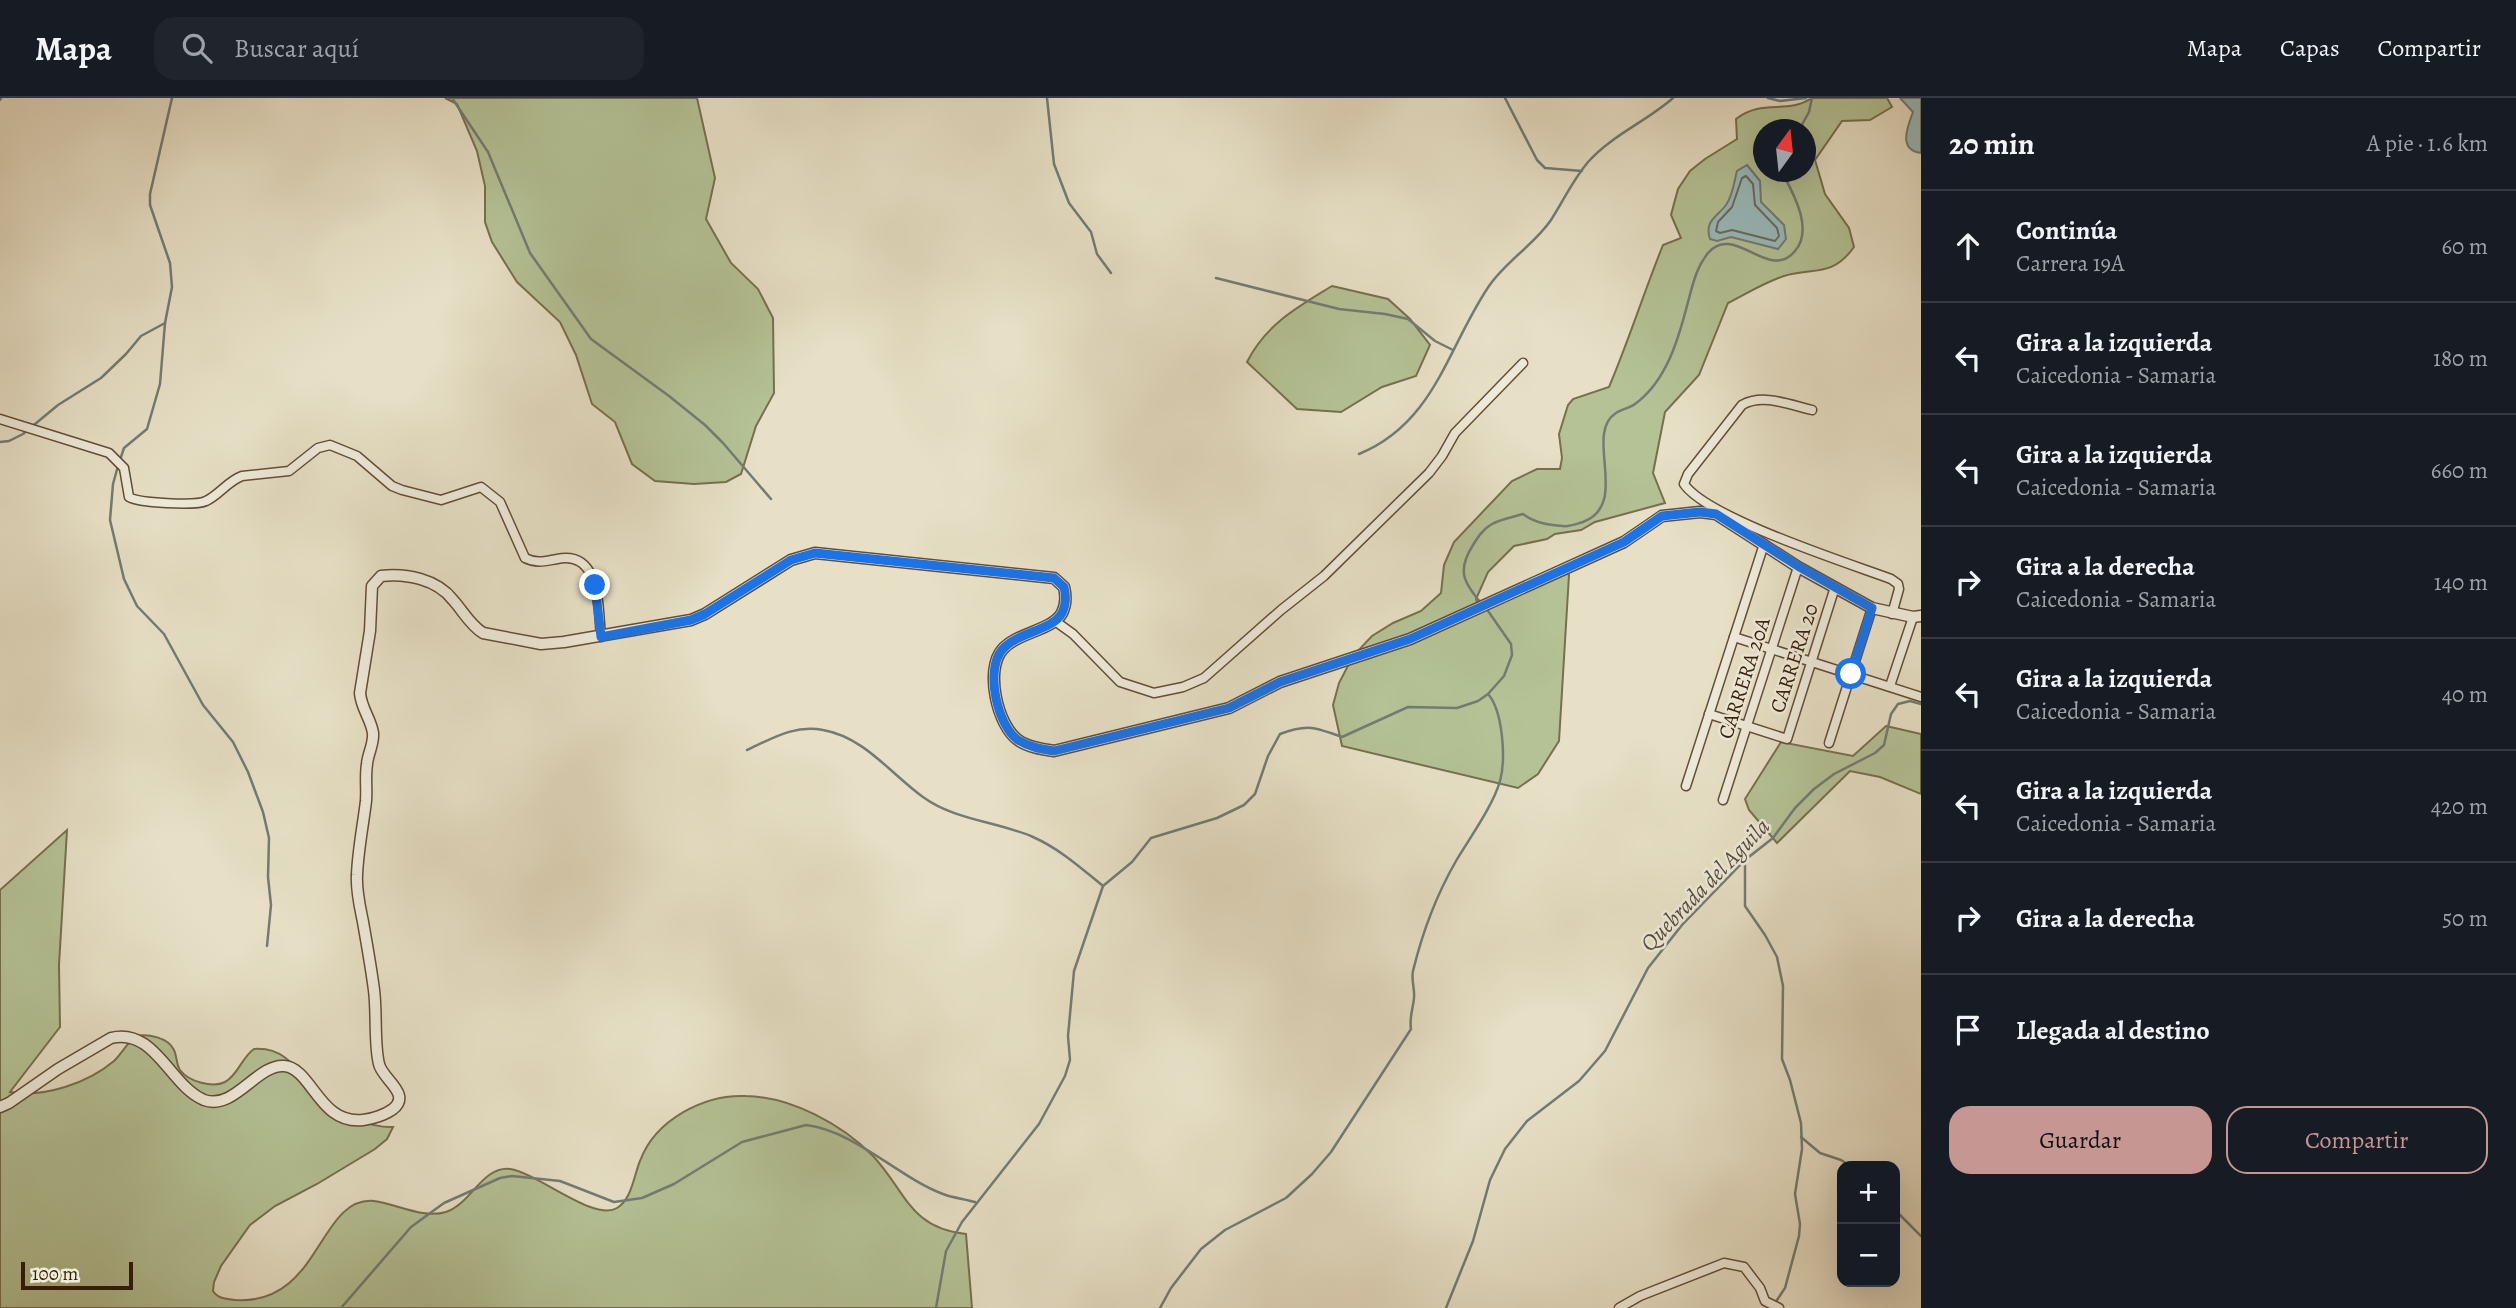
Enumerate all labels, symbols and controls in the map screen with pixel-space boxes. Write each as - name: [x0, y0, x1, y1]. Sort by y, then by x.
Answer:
- search box: [154, 17, 644, 80]
- text: Mapa: [35, 26, 112, 71]
- icon: search: [178, 29, 216, 67]
- text: Buscar aquí: [234, 31, 359, 66]
- text: Mapa: [2187, 32, 2242, 64]
- text: Capas: [2280, 32, 2340, 64]
- text: Compartir: [2378, 32, 2481, 64]
- north arrow: [1753, 119, 1816, 182]
- text: 20 min: [1949, 124, 2035, 164]
- text: A pie · 1.6 km: [2367, 128, 2488, 159]
- text: Continúa: [2016, 213, 2117, 248]
- icon: ahead: [1949, 227, 1987, 265]
- text: 60 m: [2441, 231, 2488, 262]
- text: Carrera 19A: [2016, 248, 2124, 279]
- text: Gira a la izquierda: [2016, 325, 2212, 360]
- icon: left: [1949, 339, 1987, 377]
- text: 180 m: [2433, 343, 2488, 374]
- text: Caicedonia - Samaria: [2016, 360, 2216, 391]
- text: Gira a la izquierda: [2016, 437, 2212, 472]
- icon: left: [1949, 451, 1987, 489]
- text: 660 m: [2431, 455, 2488, 486]
- text: Caicedonia - Samaria: [2016, 472, 2216, 503]
- text: Gira a la derecha: [2016, 549, 2195, 584]
- icon: right: [1949, 563, 1987, 601]
- text: 140 m: [2434, 567, 2488, 598]
- route end: [579, 569, 610, 600]
- text: Caicedonia - Samaria: [2016, 584, 2216, 615]
- street label: CARRERA 20: [1763, 600, 1825, 716]
- street label: CARRERA 20A: [1711, 613, 1777, 742]
- route start: [1835, 658, 1866, 689]
- text: Gira a la izquierda: [2016, 661, 2212, 696]
- icon: left: [1949, 675, 1987, 713]
- text: 40 m: [2442, 679, 2488, 710]
- text: Caicedonia - Samaria: [2016, 696, 2216, 727]
- text: Gira a la izquierda: [2016, 773, 2212, 808]
- icon: left: [1949, 787, 1987, 825]
- text: 420 m: [2431, 791, 2488, 822]
- text: Caicedonia - Samaria: [2016, 808, 2216, 839]
- water label: Quebrada del Aguila: [1633, 811, 1777, 958]
- icon: right: [1949, 899, 1987, 937]
- text: Gira a la derecha: [2016, 901, 2195, 936]
- text: 50 m: [2442, 903, 2488, 934]
- icon: arrive: [1949, 1011, 1987, 1049]
- text: Llegada al destino: [2016, 1013, 2210, 1048]
- button: Guardar: [1949, 1106, 2212, 1174]
- button: Compartir: [2226, 1106, 2488, 1174]
- map controls: [1837, 1161, 1900, 1287]
- button: +: [1837, 1161, 1900, 1224]
- button: −: [1837, 1224, 1900, 1287]
- scale bar: [21, 1259, 133, 1291]
- text: 100 m: [32, 1261, 78, 1287]

